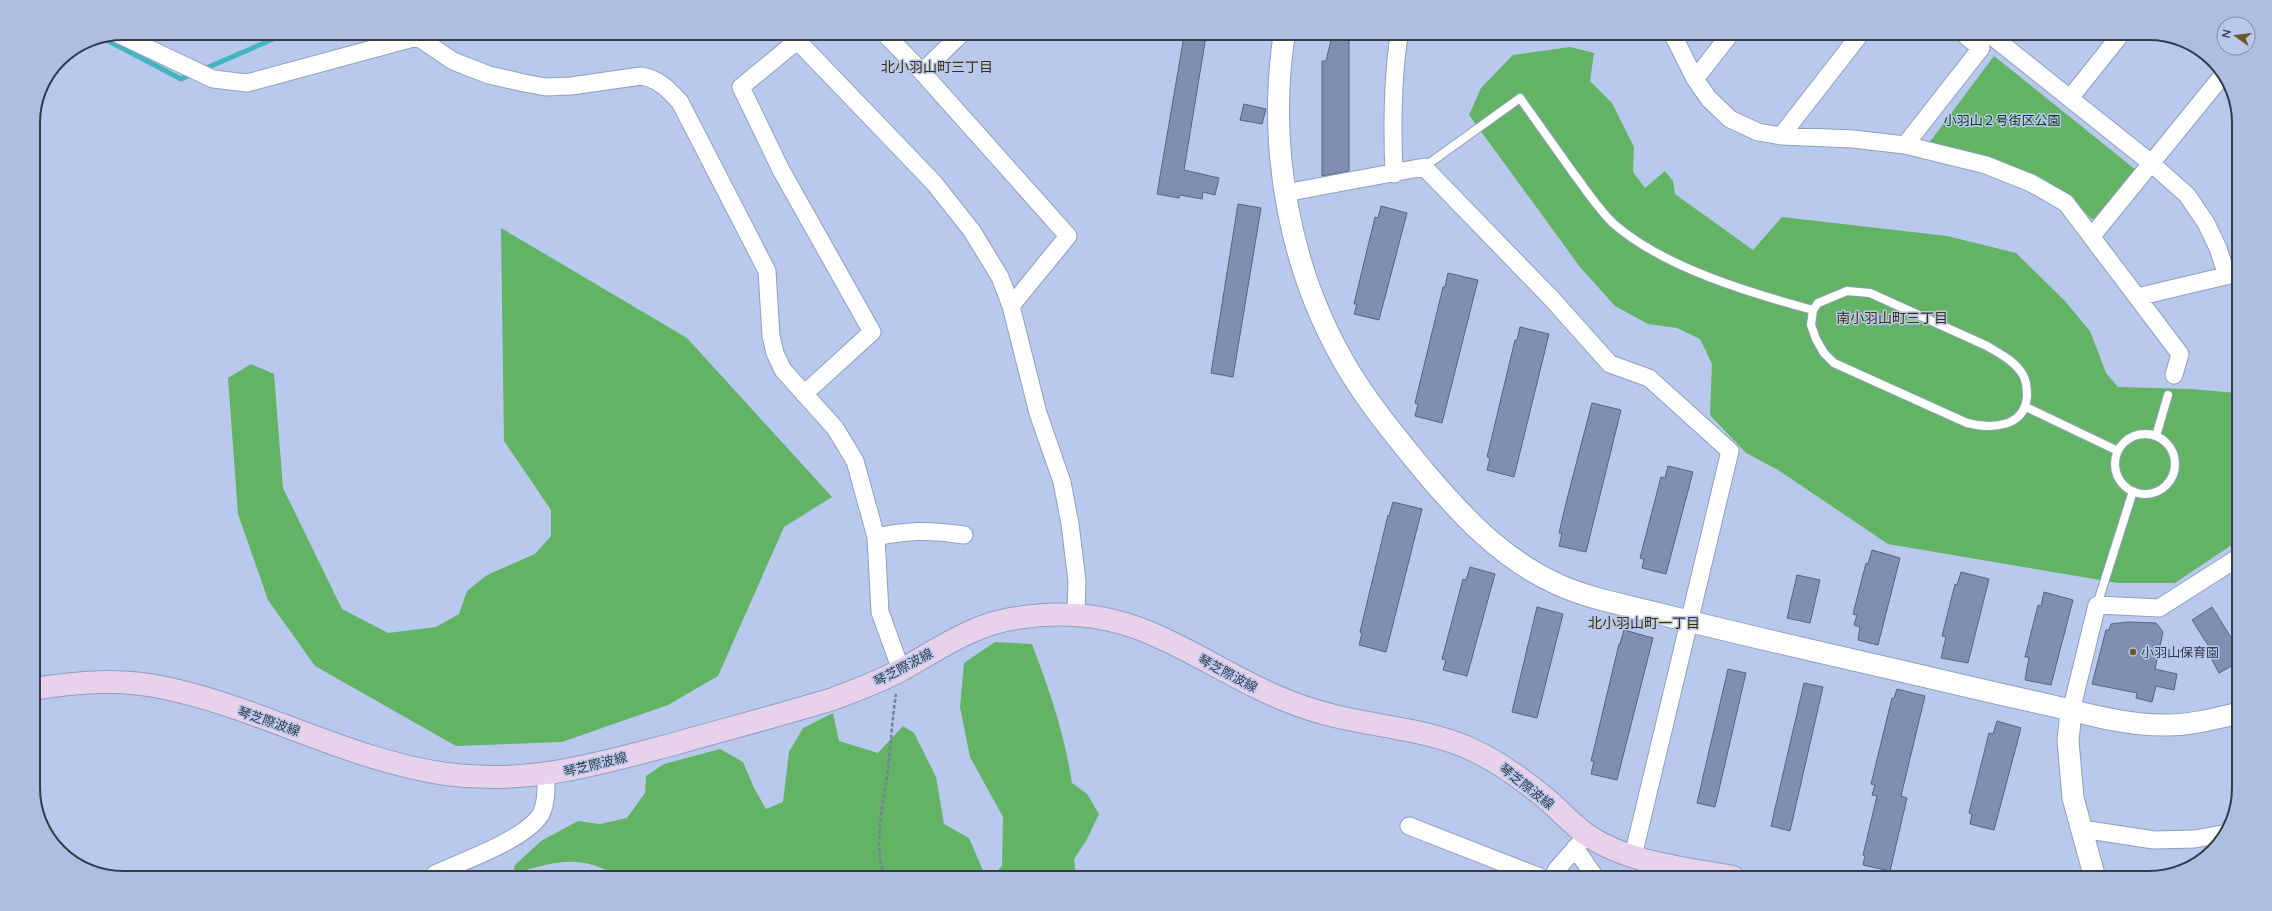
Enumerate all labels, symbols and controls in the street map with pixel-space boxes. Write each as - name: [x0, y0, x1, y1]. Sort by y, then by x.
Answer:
- north arrow: [2216, 16, 2256, 56]
- text: N: [2218, 28, 2233, 39]
- district label: 北小羽山町三丁目: [881, 58, 993, 75]
- park label: 小羽山２号街区公園: [1943, 112, 2061, 128]
- district label: 南小羽山町三丁目: [1836, 309, 1948, 326]
- district label: 北小羽山町一丁目: [1588, 614, 1700, 631]
- place label: 小羽山保育園: [2141, 644, 2219, 660]
- street label: 琴芝際波線: [871, 645, 935, 689]
- marker: 小羽山保育園: [2128, 647, 2138, 657]
- street label: 琴芝際波線: [1196, 651, 1260, 695]
- street label: 琴芝際波線: [236, 703, 302, 739]
- street label: 琴芝際波線: [562, 748, 628, 780]
- street label: 琴芝際波線: [1496, 760, 1558, 812]

